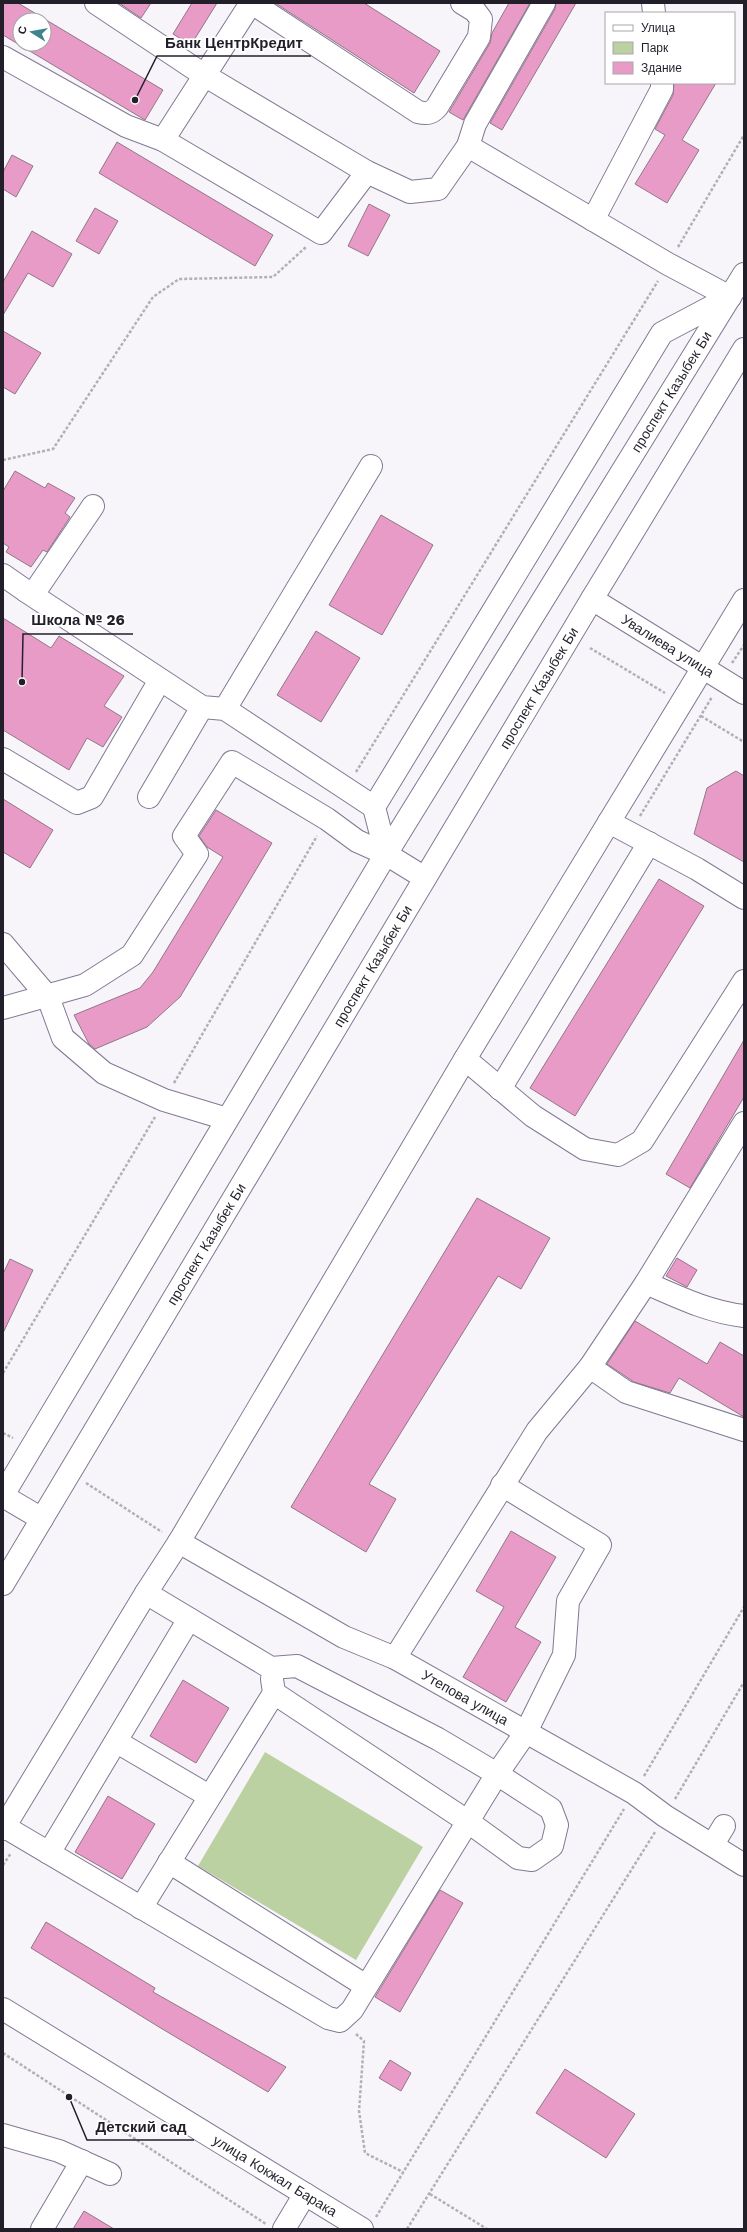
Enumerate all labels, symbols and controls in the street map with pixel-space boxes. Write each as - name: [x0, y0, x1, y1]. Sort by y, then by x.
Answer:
- north arrow: [12, 12, 52, 52]
- legend: [605, 12, 735, 84]
- text: Улица: [641, 21, 675, 35]
- text: С: [16, 25, 30, 35]
- callout: Банк ЦентрКредит: [157, 29, 311, 56]
- text: Банк ЦентрКредит: [165, 34, 303, 52]
- text: Парк: [641, 41, 669, 55]
- text: Здание: [641, 61, 682, 75]
- street label: проспект Казыбек Би: [628, 328, 715, 455]
- callout: Школа № 26: [23, 607, 133, 634]
- text: Школа № 26: [31, 611, 125, 629]
- street label: Увалиева улица: [619, 611, 717, 680]
- street label: проспект Казыбек Би: [496, 624, 581, 752]
- street label: проспект Казыбек Би: [330, 902, 415, 1030]
- street label: проспект Казыбек Би: [164, 1180, 249, 1308]
- street label: Утепова улица: [419, 1667, 511, 1728]
- callout: Детский сад: [87, 2113, 194, 2140]
- text: Детский сад: [95, 2118, 187, 2136]
- street label: улица Кокжал Барака: [210, 2132, 340, 2220]

